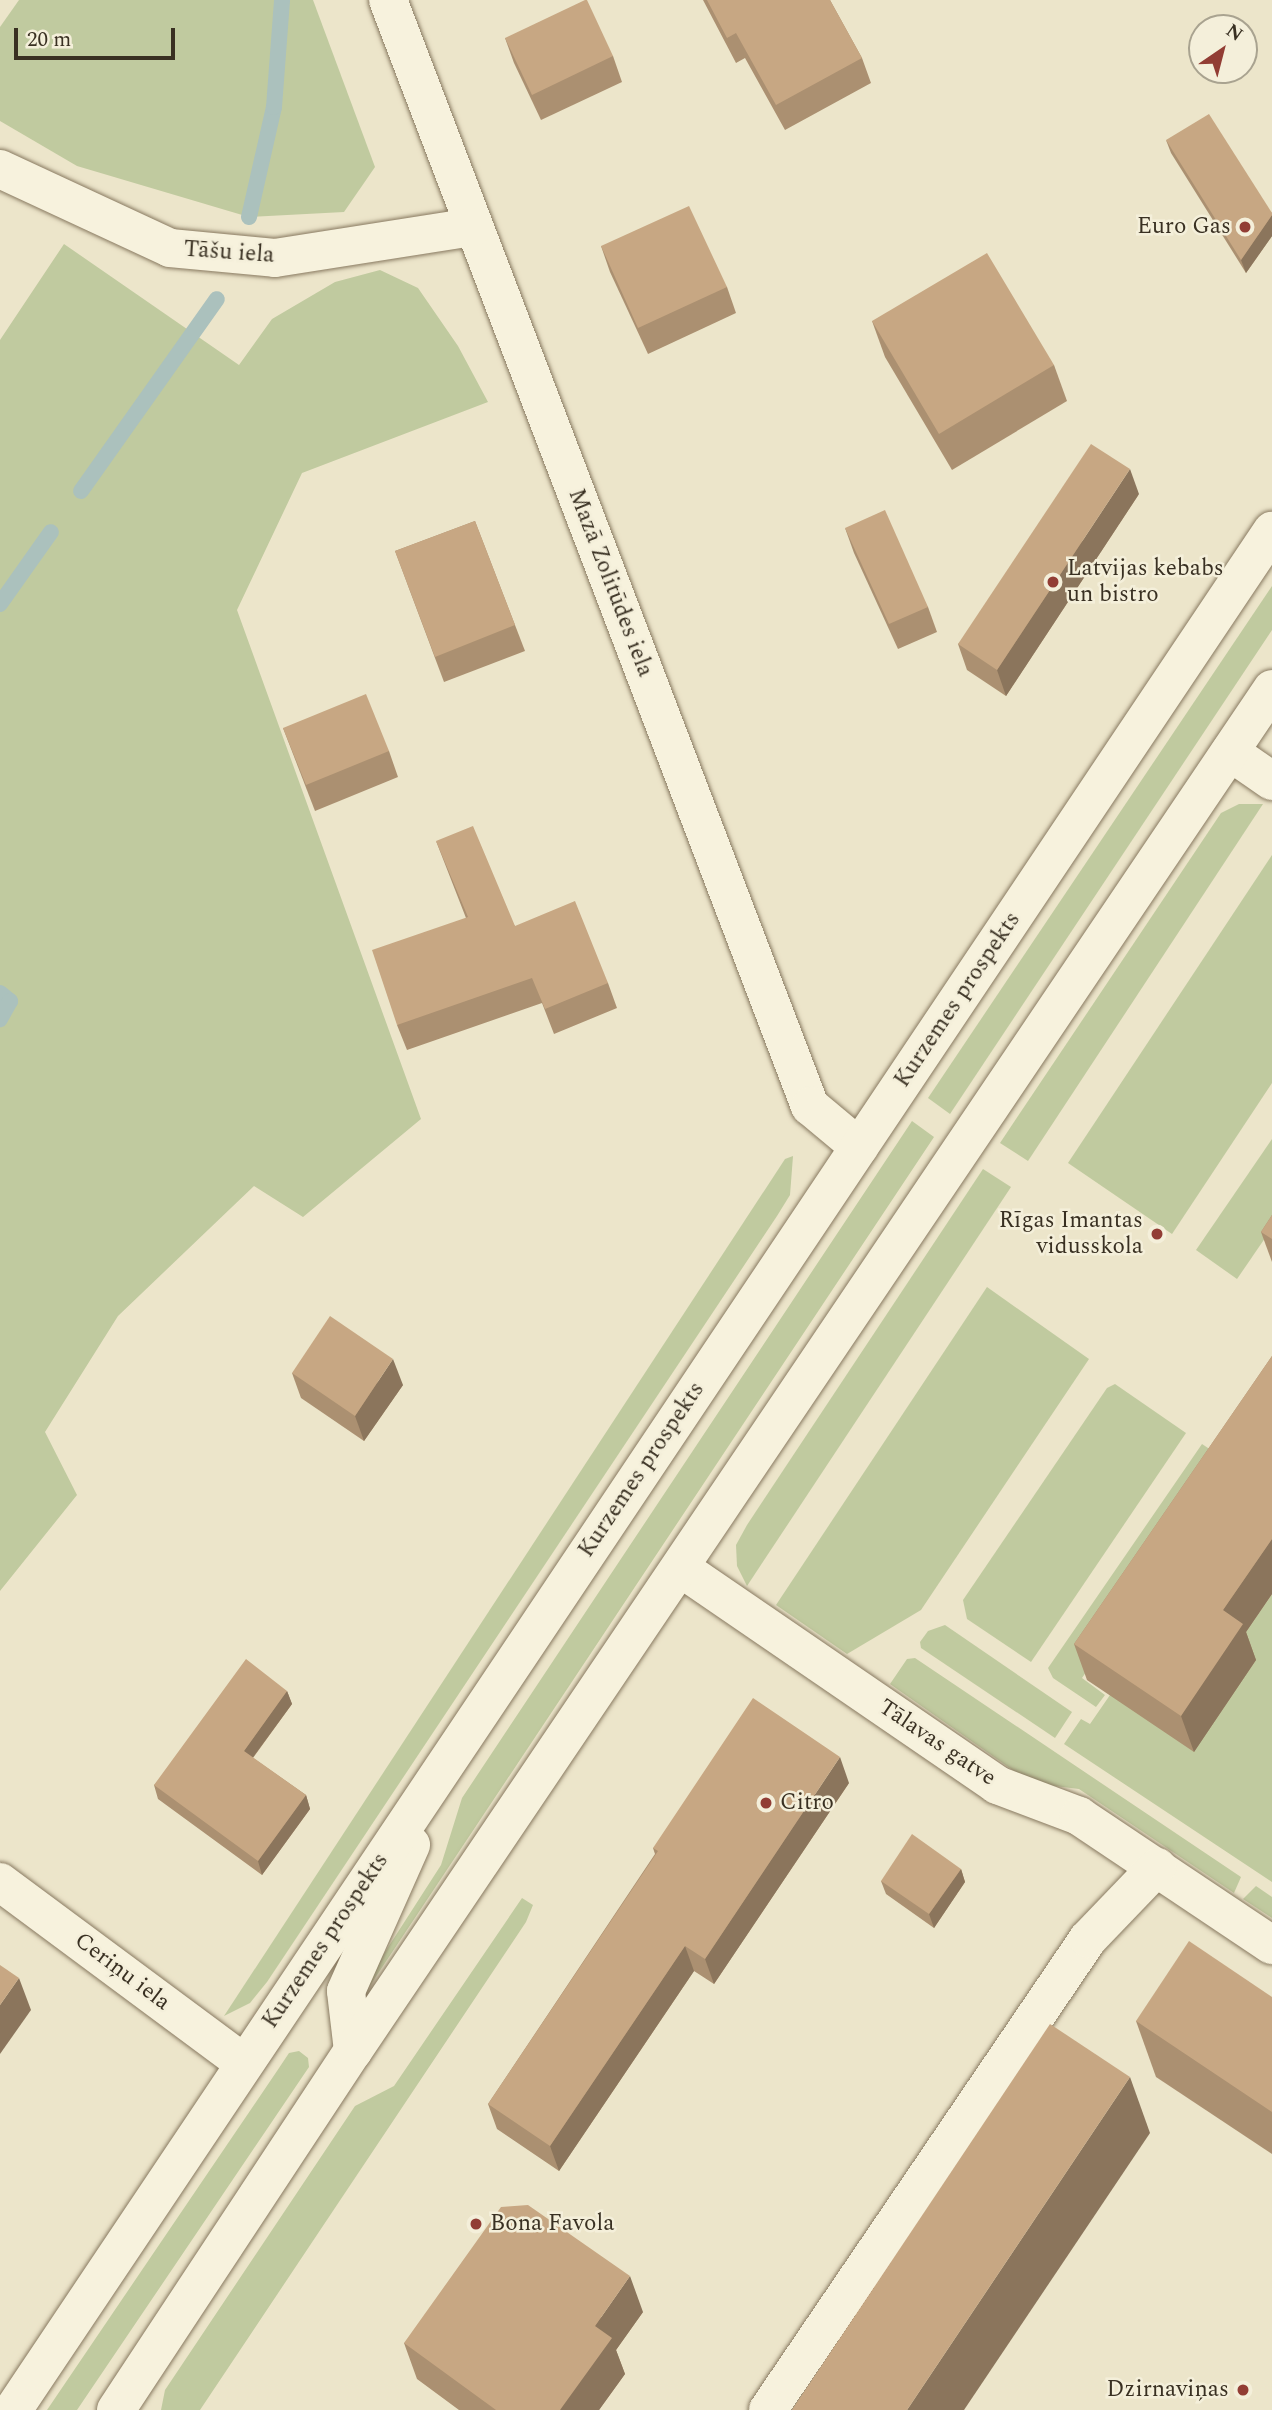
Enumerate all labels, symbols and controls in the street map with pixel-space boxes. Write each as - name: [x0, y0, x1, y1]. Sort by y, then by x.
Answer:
- scale bar: [18, 14, 178, 58]
- north arrow: [1188, 14, 1258, 84]
- text: N: [1220, 17, 1249, 49]
- text: 20 m: [27, 24, 71, 56]
- place label: Euro Gas: [1137, 213, 1231, 241]
- marker: Euro Gas: [1237, 219, 1253, 235]
- street label: Tāšu iela: [183, 236, 275, 270]
- street label: Mazā Zolitūdes iela: [561, 485, 659, 681]
- place label: Latvijas kebabs un bistro: [1067, 555, 1224, 609]
- marker: Latvijas kebabs un bistro: [1045, 574, 1061, 590]
- street label: Kurzemes prospekts: [889, 907, 1027, 1093]
- place label: Rīgas Imantas vidusskola: [999, 1207, 1143, 1261]
- marker: Rīgas Imantas vidusskola: [1149, 1226, 1165, 1242]
- street label: Kurzemes prospekts: [573, 1377, 711, 1563]
- street label: Tālavas gatve: [873, 1694, 1001, 1792]
- place label: Citro: [780, 1789, 834, 1817]
- marker: Citro: [758, 1795, 774, 1811]
- street label: Kurzemes prospekts: [257, 1848, 395, 2034]
- street label: Ceriņu iela: [69, 1927, 175, 2017]
- place label: Bona Favola: [490, 2210, 614, 2238]
- marker: Bona Favola: [468, 2216, 484, 2232]
- place label: Dzirnaviņas: [1107, 2376, 1229, 2404]
- marker: Dzirnaviņas: [1235, 2382, 1251, 2398]

